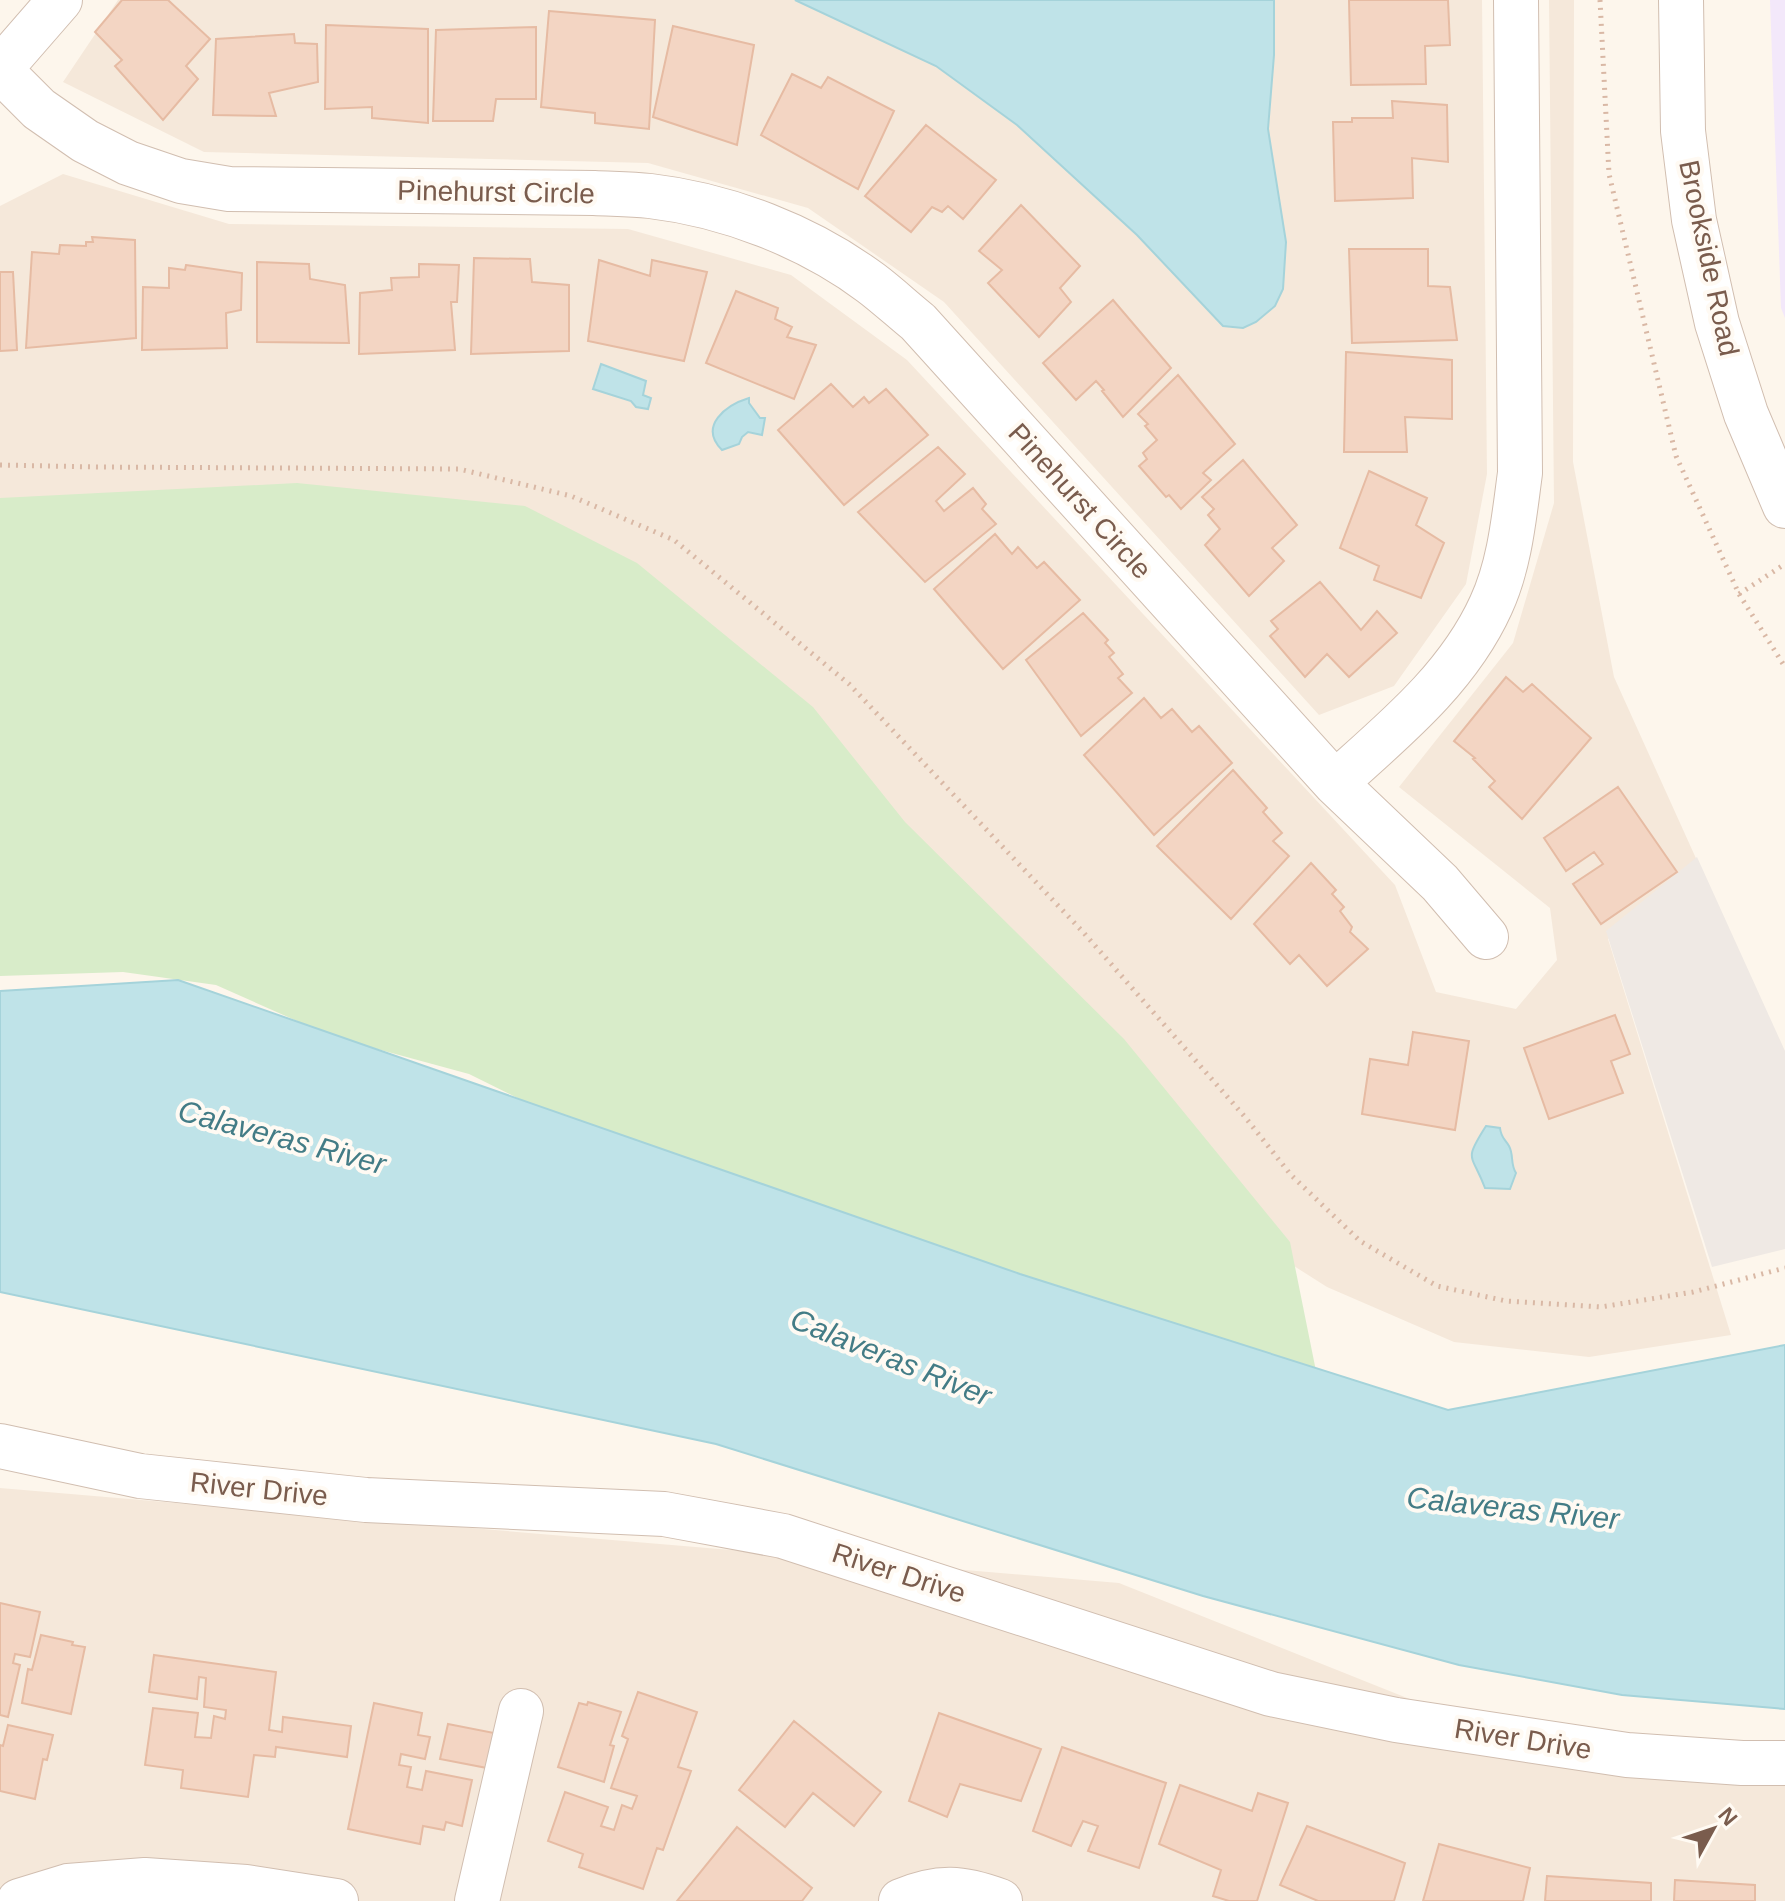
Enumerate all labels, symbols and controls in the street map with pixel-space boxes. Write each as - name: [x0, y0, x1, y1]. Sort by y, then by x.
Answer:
- street label: Brookside Road: [1673, 157, 1745, 359]
- street label: Pinehurst Circle: [397, 175, 595, 209]
- street label: Pinehurst Circle: [1002, 417, 1158, 585]
- water label: Calaveras River: [175, 1093, 390, 1181]
- water label: Calaveras River: [786, 1302, 997, 1413]
- street label: River Drive: [189, 1466, 329, 1512]
- water label: Calaveras River: [1405, 1480, 1622, 1536]
- street label: River Drive: [828, 1537, 970, 1609]
- street label: River Drive: [1452, 1713, 1594, 1765]
- north arrow: [1673, 1789, 1753, 1869]
- text: N: [1713, 1802, 1743, 1831]

